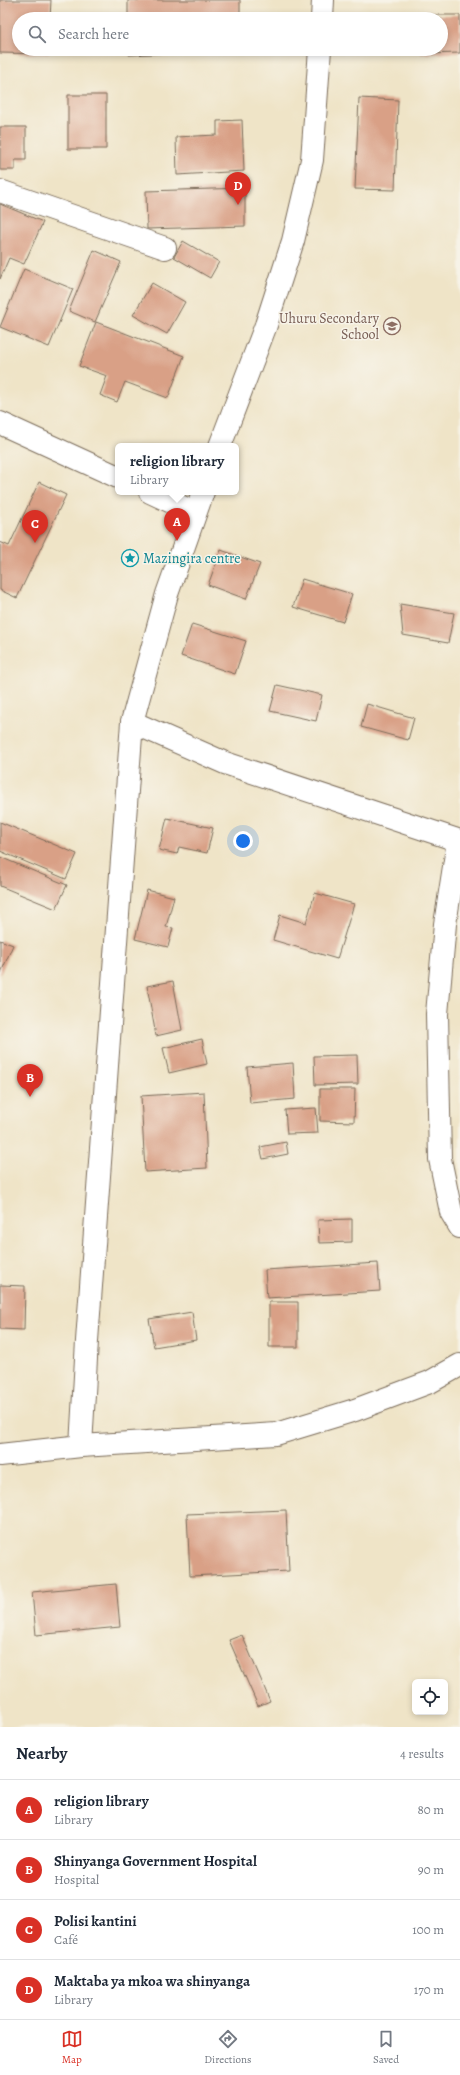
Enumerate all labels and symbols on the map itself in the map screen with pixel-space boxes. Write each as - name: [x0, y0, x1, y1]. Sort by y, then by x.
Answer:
- pin: D: [225, 172, 251, 205]
- place label: Uhuru Secondary School: [279, 309, 380, 344]
- school or university icon: Uhuru Secondary School: [382, 316, 402, 336]
- pin: A: [164, 508, 190, 541]
- pin: C: [22, 510, 48, 543]
- place icon: Mazingira centre: [120, 548, 140, 568]
- place label: Mazingira centre: [143, 549, 241, 568]
- your location: [233, 831, 253, 851]
- pin: B: [17, 1064, 43, 1097]

